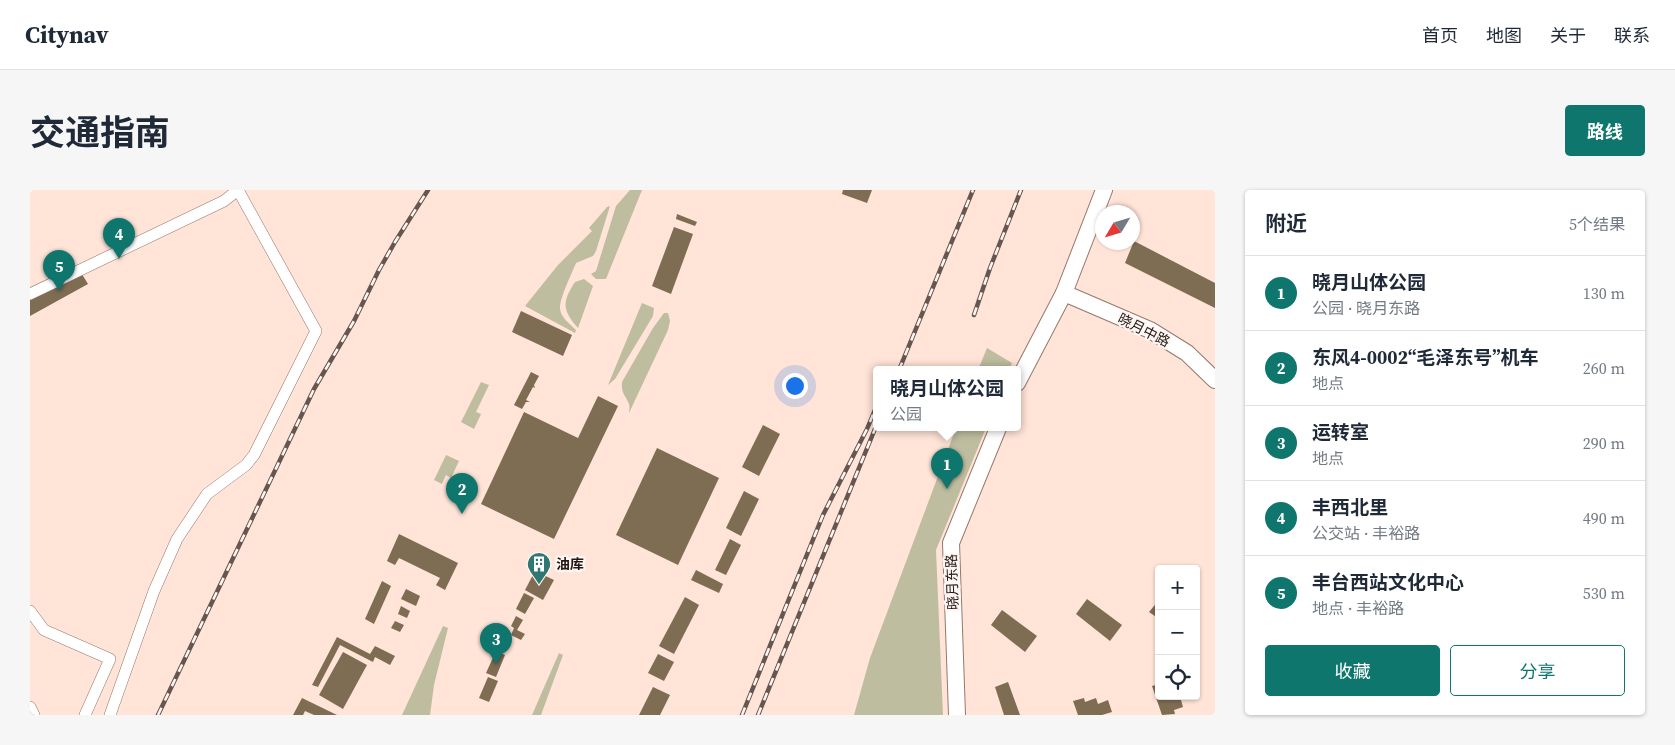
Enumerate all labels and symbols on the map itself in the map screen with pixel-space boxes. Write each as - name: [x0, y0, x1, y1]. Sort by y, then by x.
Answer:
- north arrow: [1095, 205, 1140, 250]
- pin: 4: [103, 218, 135, 259]
- pin: 5: [43, 250, 75, 291]
- street label: 晓月中路: [1115, 308, 1173, 352]
- your location: [782, 373, 808, 399]
- pin: 1: [931, 448, 963, 489]
- pin: 2: [446, 473, 478, 514]
- building icon: 油库: [526, 551, 552, 585]
- place label: 油库: [556, 554, 584, 574]
- street label: 晓月东路: [941, 554, 963, 610]
- pin: 3: [480, 623, 512, 664]

